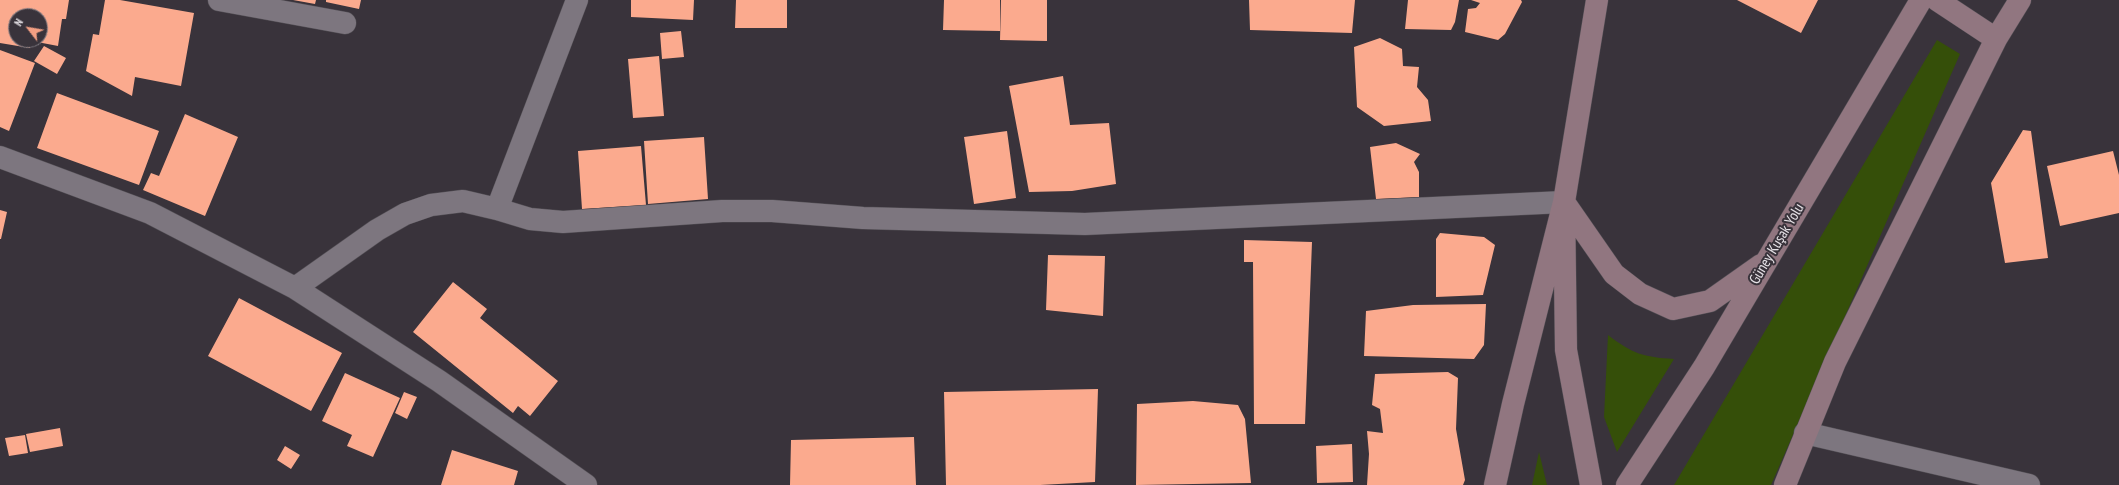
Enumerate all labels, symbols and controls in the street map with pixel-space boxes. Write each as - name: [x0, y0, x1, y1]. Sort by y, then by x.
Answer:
- north arrow: [8, 8, 48, 48]
- text: N: [11, 16, 26, 28]
- street label: Güney Kuşak Yolu: [1746, 200, 1808, 288]

